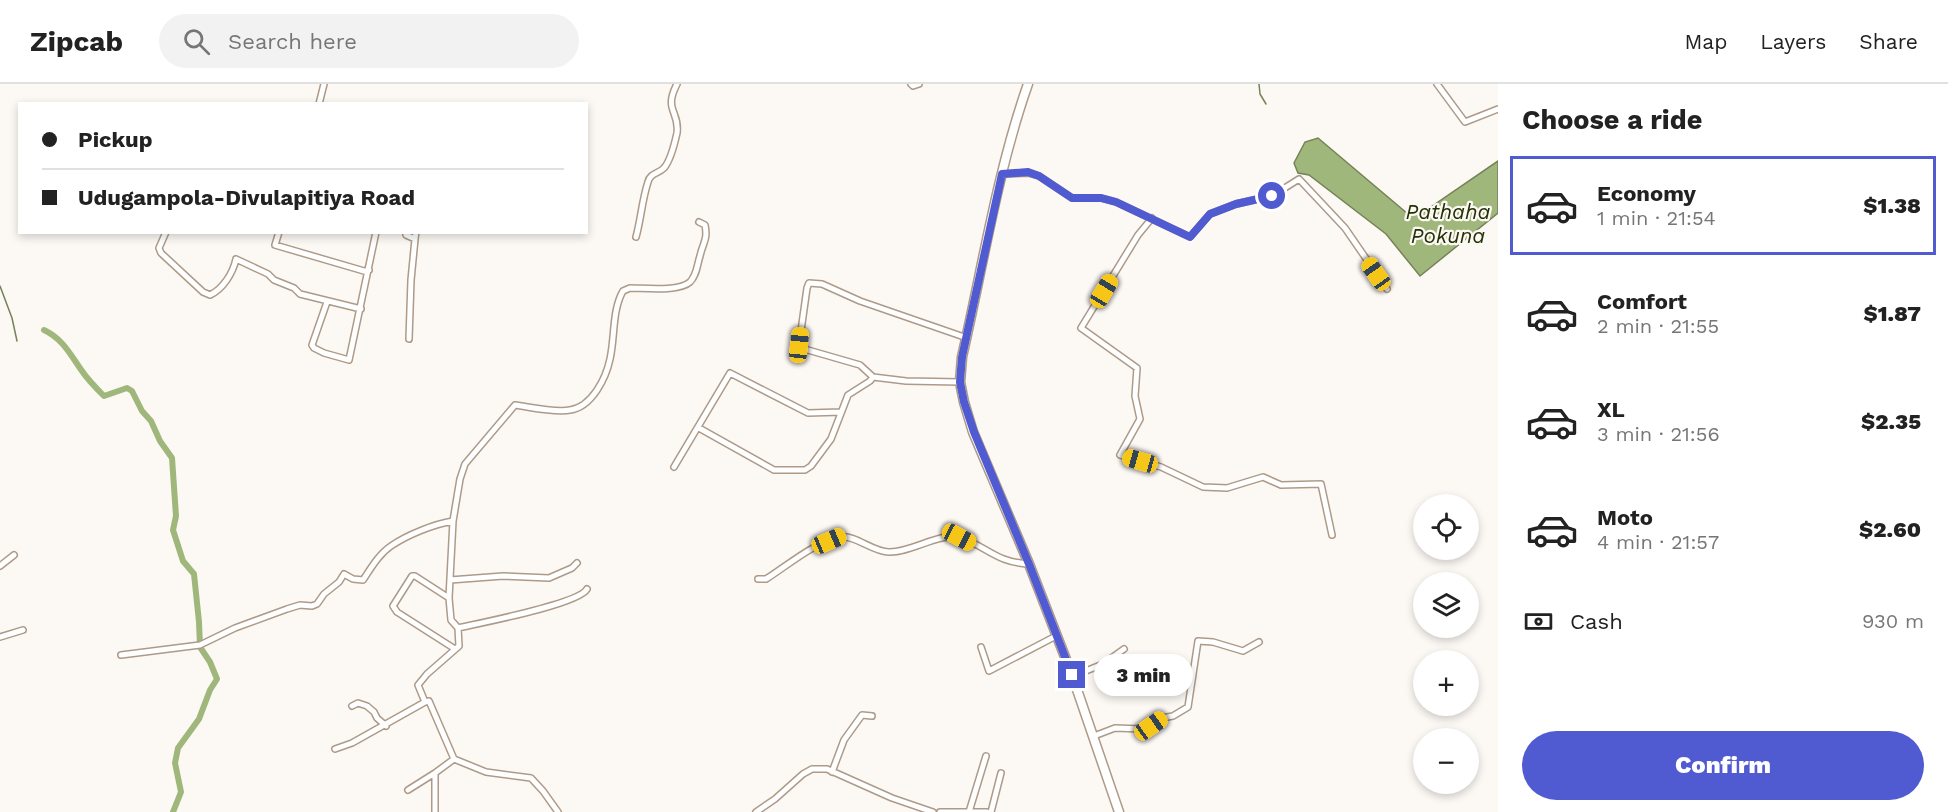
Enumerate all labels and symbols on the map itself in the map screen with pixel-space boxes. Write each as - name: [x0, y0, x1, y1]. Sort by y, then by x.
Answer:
- route start: [1258, 182, 1285, 209]
- water label: Pathaha Pokuna: [1406, 199, 1490, 248]
- car: [1358, 254, 1394, 294]
- car: [1087, 271, 1121, 311]
- car: [788, 326, 810, 364]
- car: [1120, 447, 1160, 475]
- car: [939, 521, 979, 553]
- car: [809, 526, 849, 556]
- callout: 3 min: [1093, 654, 1192, 696]
- route end: [1058, 661, 1085, 688]
- car: [1131, 708, 1171, 744]

